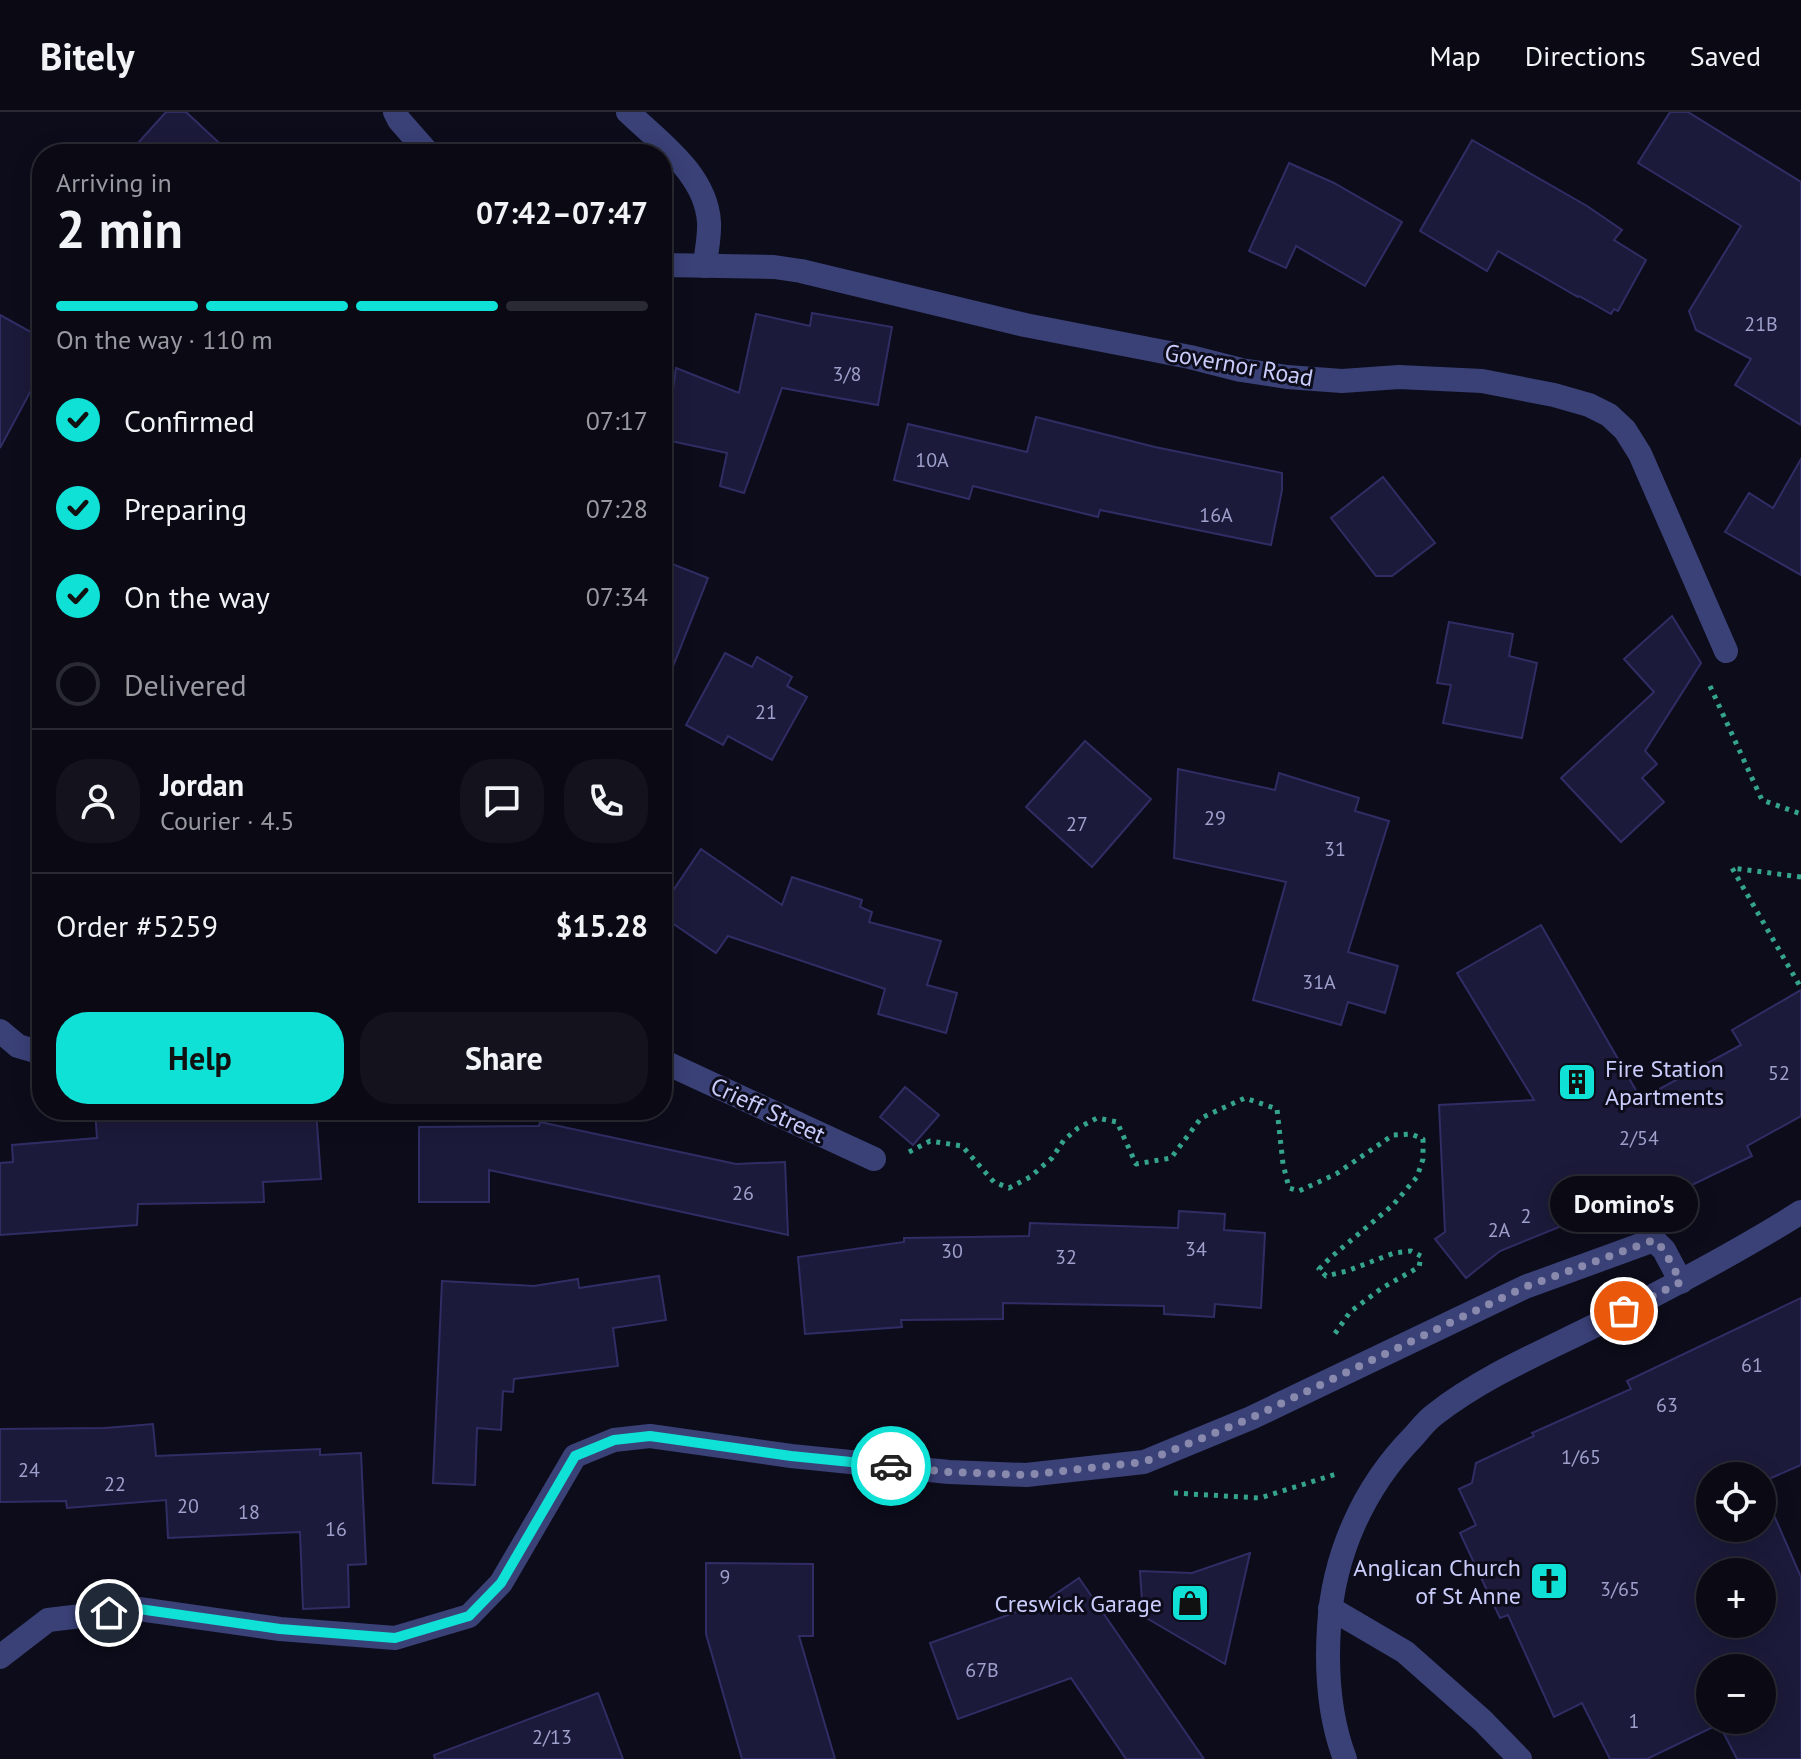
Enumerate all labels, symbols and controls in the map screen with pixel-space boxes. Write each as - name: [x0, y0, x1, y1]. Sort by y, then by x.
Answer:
- text: Bitely: [40, 31, 134, 80]
- text: Map: [1430, 37, 1481, 74]
- text: Directions: [1525, 37, 1646, 74]
- text: Saved: [1690, 37, 1761, 74]
- text: Arriving in: [56, 166, 172, 199]
- text: 07:42–07:47: [476, 193, 648, 232]
- text: 2 min: [56, 195, 183, 262]
- house number: 21B: [1744, 311, 1778, 337]
- text: On the way · 110 m: [56, 323, 273, 356]
- street label: Governor Road: [1162, 337, 1316, 393]
- house number: 3/8: [833, 361, 861, 387]
- icon: check: [56, 398, 100, 442]
- text: Confirmed: [124, 401, 255, 440]
- text: 07:17: [586, 404, 648, 437]
- house number: 10A: [915, 447, 949, 473]
- icon: check: [56, 486, 100, 530]
- text: Preparing: [124, 489, 247, 528]
- text: 07:28: [586, 492, 648, 525]
- house number: 16A: [1199, 502, 1233, 528]
- icon: check: [56, 574, 100, 618]
- text: On the way: [124, 577, 270, 616]
- text: 07:34: [586, 580, 648, 613]
- text: Delivered: [124, 665, 247, 704]
- house number: 21: [755, 699, 777, 725]
- button: person: [56, 759, 140, 843]
- button: chat: [460, 759, 544, 843]
- button: phone: [564, 759, 648, 843]
- text: Jordan: [160, 765, 244, 804]
- text: Courier · 4.5: [160, 804, 294, 837]
- house number: 29: [1204, 805, 1226, 831]
- house number: 27: [1066, 811, 1088, 837]
- house number: 31: [1324, 836, 1346, 862]
- text: Order #5259: [56, 906, 218, 945]
- text: $15.28: [556, 906, 648, 945]
- house number: 31A: [1302, 969, 1336, 995]
- button: Help: [56, 1012, 344, 1104]
- button: Share: [360, 1012, 648, 1104]
- place label: Fire Station Apartments: [1605, 1053, 1724, 1112]
- house number: 52: [1768, 1060, 1790, 1086]
- building icon: Fire Station Apartments: [1556, 1061, 1598, 1103]
- street label: Crieff Street: [706, 1070, 830, 1150]
- house number: 2/54: [1619, 1125, 1659, 1151]
- callout: Domino's: [1550, 1175, 1698, 1231]
- house number: 26: [732, 1180, 754, 1206]
- text: Domino's: [1574, 1187, 1674, 1220]
- house number: 2: [1521, 1203, 1531, 1229]
- house number: 2A: [1488, 1217, 1511, 1243]
- house number: 34: [1185, 1236, 1207, 1262]
- house number: 30: [941, 1238, 963, 1264]
- house number: 32: [1055, 1244, 1077, 1270]
- pin: [1590, 1277, 1658, 1345]
- icon: bag: [1602, 1289, 1646, 1333]
- house number: 61: [1741, 1352, 1763, 1378]
- house number: 63: [1656, 1392, 1678, 1418]
- courier: [851, 1426, 931, 1506]
- icon: car: [869, 1444, 913, 1488]
- house number: 1/65: [1561, 1444, 1601, 1470]
- house number: 24: [18, 1457, 40, 1483]
- map controls: [1696, 1462, 1776, 1734]
- button: locate: [1696, 1462, 1776, 1542]
- house number: 22: [104, 1471, 126, 1497]
- house number: 20: [177, 1493, 199, 1519]
- house number: 18: [238, 1499, 260, 1525]
- house number: 16: [325, 1516, 347, 1542]
- place label: Anglican Church of St Anne: [1353, 1552, 1521, 1611]
- button: +: [1696, 1558, 1776, 1638]
- church icon: Anglican Church of St Anne: [1528, 1560, 1570, 1602]
- house number: 9: [720, 1564, 730, 1590]
- house number: 3/65: [1600, 1576, 1640, 1602]
- pin: [75, 1579, 143, 1647]
- shop icon: Creswick Garage: [1169, 1582, 1211, 1624]
- place label: Creswick Garage: [994, 1588, 1162, 1619]
- icon: home: [87, 1591, 131, 1635]
- button: −: [1696, 1654, 1776, 1734]
- house number: 67B: [965, 1657, 999, 1683]
- house number: 1: [1629, 1708, 1639, 1734]
- house number: 2/13: [532, 1724, 572, 1750]

